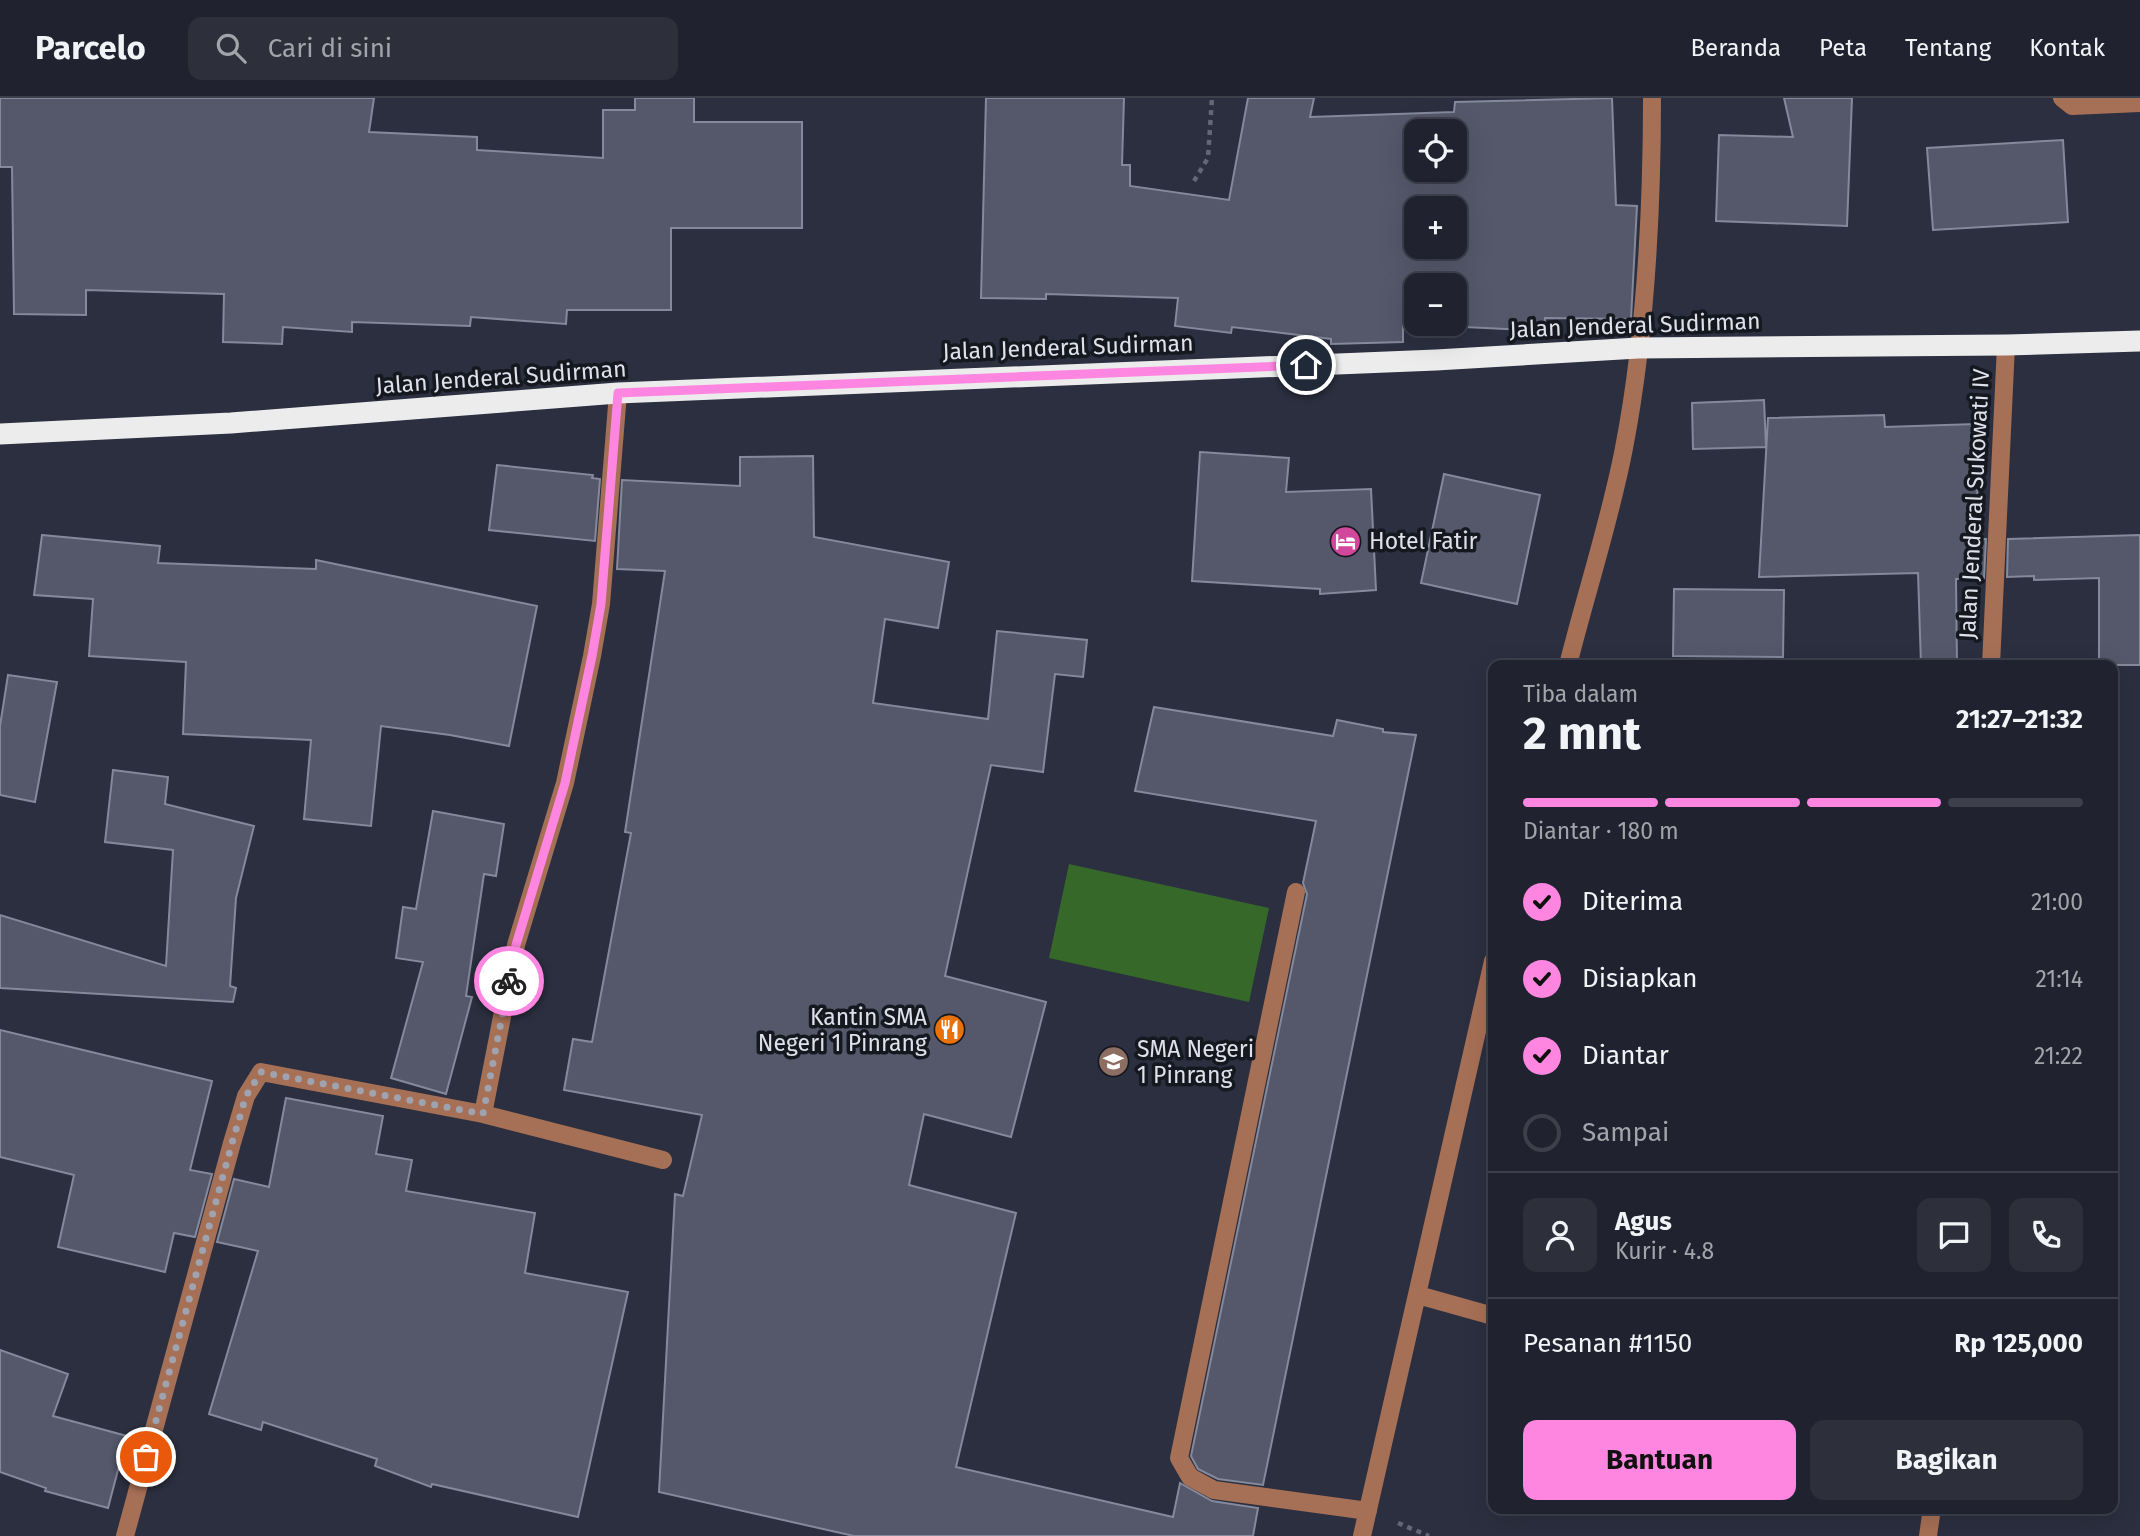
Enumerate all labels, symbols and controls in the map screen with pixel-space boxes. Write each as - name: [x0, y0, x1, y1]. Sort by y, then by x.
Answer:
- search box: [188, 17, 678, 80]
- text: Parcelo: [35, 28, 146, 68]
- icon: search: [212, 29, 250, 67]
- text: Cari di sini: [268, 33, 392, 64]
- text: Beranda: [1690, 34, 1781, 62]
- text: Peta: [1819, 34, 1867, 62]
- text: Tentang: [1905, 34, 1991, 62]
- text: Kontak: [2029, 34, 2105, 62]
- map controls: [1404, 119, 1467, 336]
- button: locate: [1404, 119, 1467, 182]
- button: +: [1404, 196, 1467, 259]
- button: −: [1404, 273, 1467, 336]
- street label: Jalan Jenderal Sudirman: [1509, 307, 1761, 343]
- street label: Jalan Jenderal Sudirman: [942, 329, 1194, 365]
- pin: [1276, 335, 1336, 395]
- icon: home: [1287, 346, 1325, 384]
- street label: Jalan Jenderal Sudirman: [375, 354, 627, 400]
- street label: Jalan Jenderal Sukowati IV: [1953, 368, 1995, 640]
- hotel icon: Hotel Fatir: [1329, 524, 1363, 558]
- place label: Hotel Fatir: [1369, 527, 1478, 555]
- text: Tiba dalam: [1523, 680, 1638, 708]
- text: 21:27–21:32: [1956, 704, 2083, 735]
- text: 2 mnt: [1523, 706, 1641, 761]
- text: Diantar · 180 m: [1523, 817, 1679, 845]
- icon: check: [1523, 883, 1561, 921]
- text: Diterima: [1582, 886, 1683, 917]
- text: 21:00: [2031, 888, 2083, 916]
- courier: [474, 946, 544, 1016]
- icon: check: [1523, 960, 1561, 998]
- icon: bike: [490, 962, 528, 1000]
- text: Disiapkan: [1582, 963, 1697, 994]
- text: 21:14: [2035, 965, 2083, 993]
- place label: Kantin SMA Negeri 1 Pinrang: [758, 1003, 928, 1057]
- restaurant icon: Kantin SMA Negeri 1 Pinrang: [933, 1013, 967, 1047]
- place label: SMA Negeri 1 Pinrang: [1137, 1035, 1254, 1089]
- icon: check: [1523, 1037, 1561, 1075]
- text: Diantar: [1582, 1040, 1669, 1071]
- text: 21:22: [2034, 1042, 2083, 1070]
- school or university icon: SMA Negeri 1 Pinrang: [1097, 1045, 1131, 1079]
- text: Sampai: [1582, 1117, 1669, 1148]
- button: person: [1523, 1198, 1597, 1272]
- button: chat: [1917, 1198, 1991, 1272]
- button: phone: [2009, 1198, 2083, 1272]
- text: Agus: [1615, 1206, 1672, 1237]
- text: Kurir · 4.8: [1615, 1237, 1714, 1265]
- text: Pesanan #1150: [1523, 1328, 1692, 1359]
- text: Rp 125,000: [1954, 1328, 2083, 1359]
- button: Bantuan: [1523, 1420, 1796, 1500]
- button: Bagikan: [1810, 1420, 2083, 1500]
- pin: [116, 1427, 176, 1487]
- icon: bag: [127, 1438, 165, 1476]

